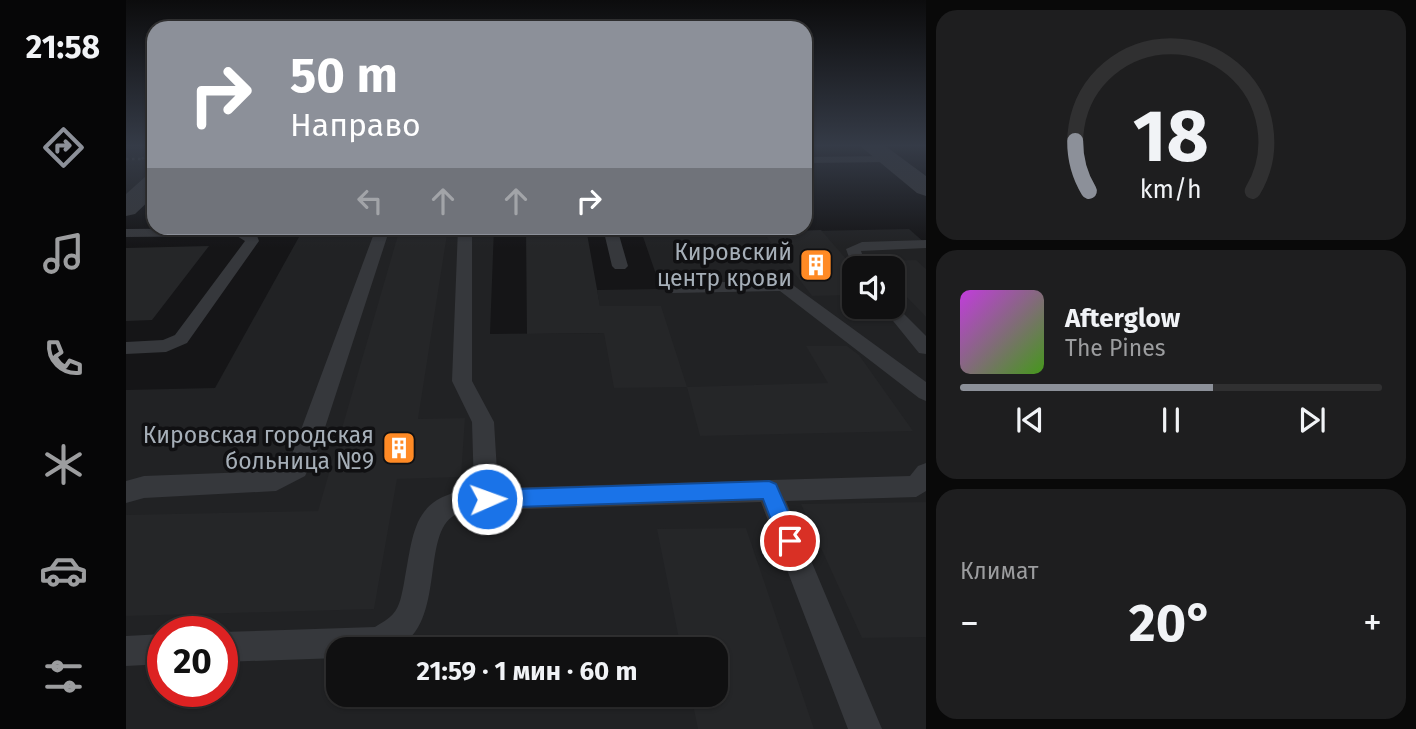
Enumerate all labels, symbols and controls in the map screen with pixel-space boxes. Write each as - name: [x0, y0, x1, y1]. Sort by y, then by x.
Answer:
- text: 21:58: [26, 28, 100, 66]
- text: 50 m: [290, 46, 398, 105]
- icon: right: [175, 49, 266, 140]
- text: 18: [1133, 93, 1209, 180]
- text: Направо: [290, 106, 421, 144]
- icon: directions: [39, 123, 88, 172]
- text: km/h: [1140, 175, 1202, 205]
- icon: left: [351, 182, 389, 220]
- icon: ahead: [424, 182, 462, 220]
- icon: ahead: [497, 182, 535, 220]
- icon: right: [570, 182, 608, 220]
- icon: music: [39, 229, 88, 278]
- place label: Кировский центр крови: [657, 238, 792, 292]
- building icon: Кировский центр крови: [797, 246, 835, 284]
- map controls: [842, 256, 905, 319]
- button: sound: [842, 256, 905, 319]
- text: Afterglow: [1065, 303, 1180, 334]
- icon: phone: [39, 334, 88, 383]
- text: The Pines: [1065, 334, 1166, 362]
- icon: previous: [1011, 401, 1049, 439]
- icon: pause: [1152, 401, 1190, 439]
- icon: next: [1293, 401, 1331, 439]
- place label: Кировская городская больница №9: [143, 421, 374, 475]
- building icon: Кировская городская больница №9: [380, 429, 418, 467]
- icon: climate: [39, 440, 88, 489]
- position arrow: [450, 462, 524, 536]
- pin: [760, 511, 820, 571]
- icon: arrive: [771, 522, 809, 560]
- icon: car: [39, 546, 88, 595]
- text: Климат: [960, 557, 1038, 585]
- text: 20°: [1129, 592, 1213, 655]
- text: −: [960, 600, 979, 646]
- text: +: [1363, 600, 1382, 646]
- speed limit sign: 20: [147, 616, 238, 707]
- icon: filters: [39, 652, 88, 701]
- text: 21:59 · 1 мин · 60 m: [417, 656, 637, 687]

